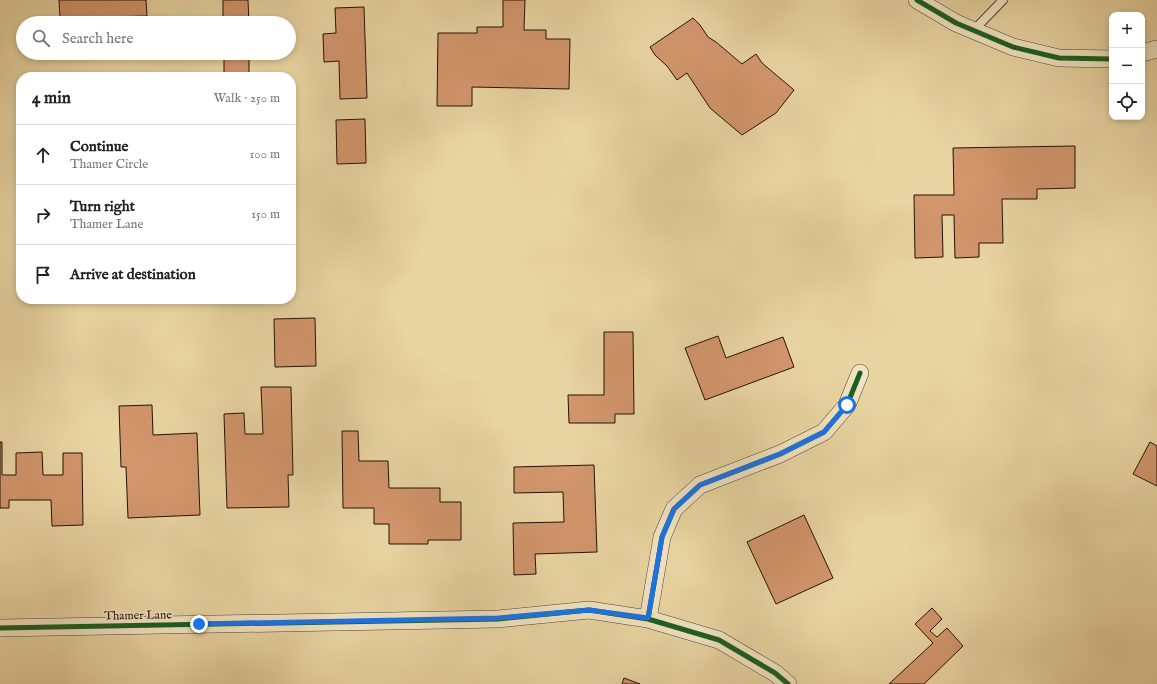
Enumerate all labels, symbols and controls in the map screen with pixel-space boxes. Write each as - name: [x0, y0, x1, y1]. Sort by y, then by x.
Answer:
- map controls: [1109, 12, 1145, 120]
- button: +: [1109, 12, 1145, 48]
- search box: [16, 16, 296, 60]
- icon: search: [30, 27, 52, 49]
- text: Search here: [62, 29, 133, 48]
- button: −: [1109, 48, 1145, 84]
- button: locate: [1109, 84, 1145, 120]
- text: 4 min: [32, 88, 71, 109]
- text: Walk · 250 m: [214, 90, 280, 107]
- text: Continue: [70, 137, 128, 156]
- icon: ahead: [32, 144, 54, 166]
- text: 100 m: [250, 146, 280, 163]
- text: Thamer Circle: [70, 156, 148, 173]
- text: Turn right: [70, 197, 135, 216]
- icon: right: [32, 204, 54, 226]
- text: 150 m: [251, 206, 280, 223]
- text: Thamer Lane: [70, 216, 143, 233]
- icon: arrive: [32, 264, 54, 286]
- text: Arrive at destination: [70, 265, 196, 284]
- route start: [838, 396, 856, 414]
- street label: Thamer Lane: [104, 607, 172, 624]
- route end: [190, 615, 208, 633]

